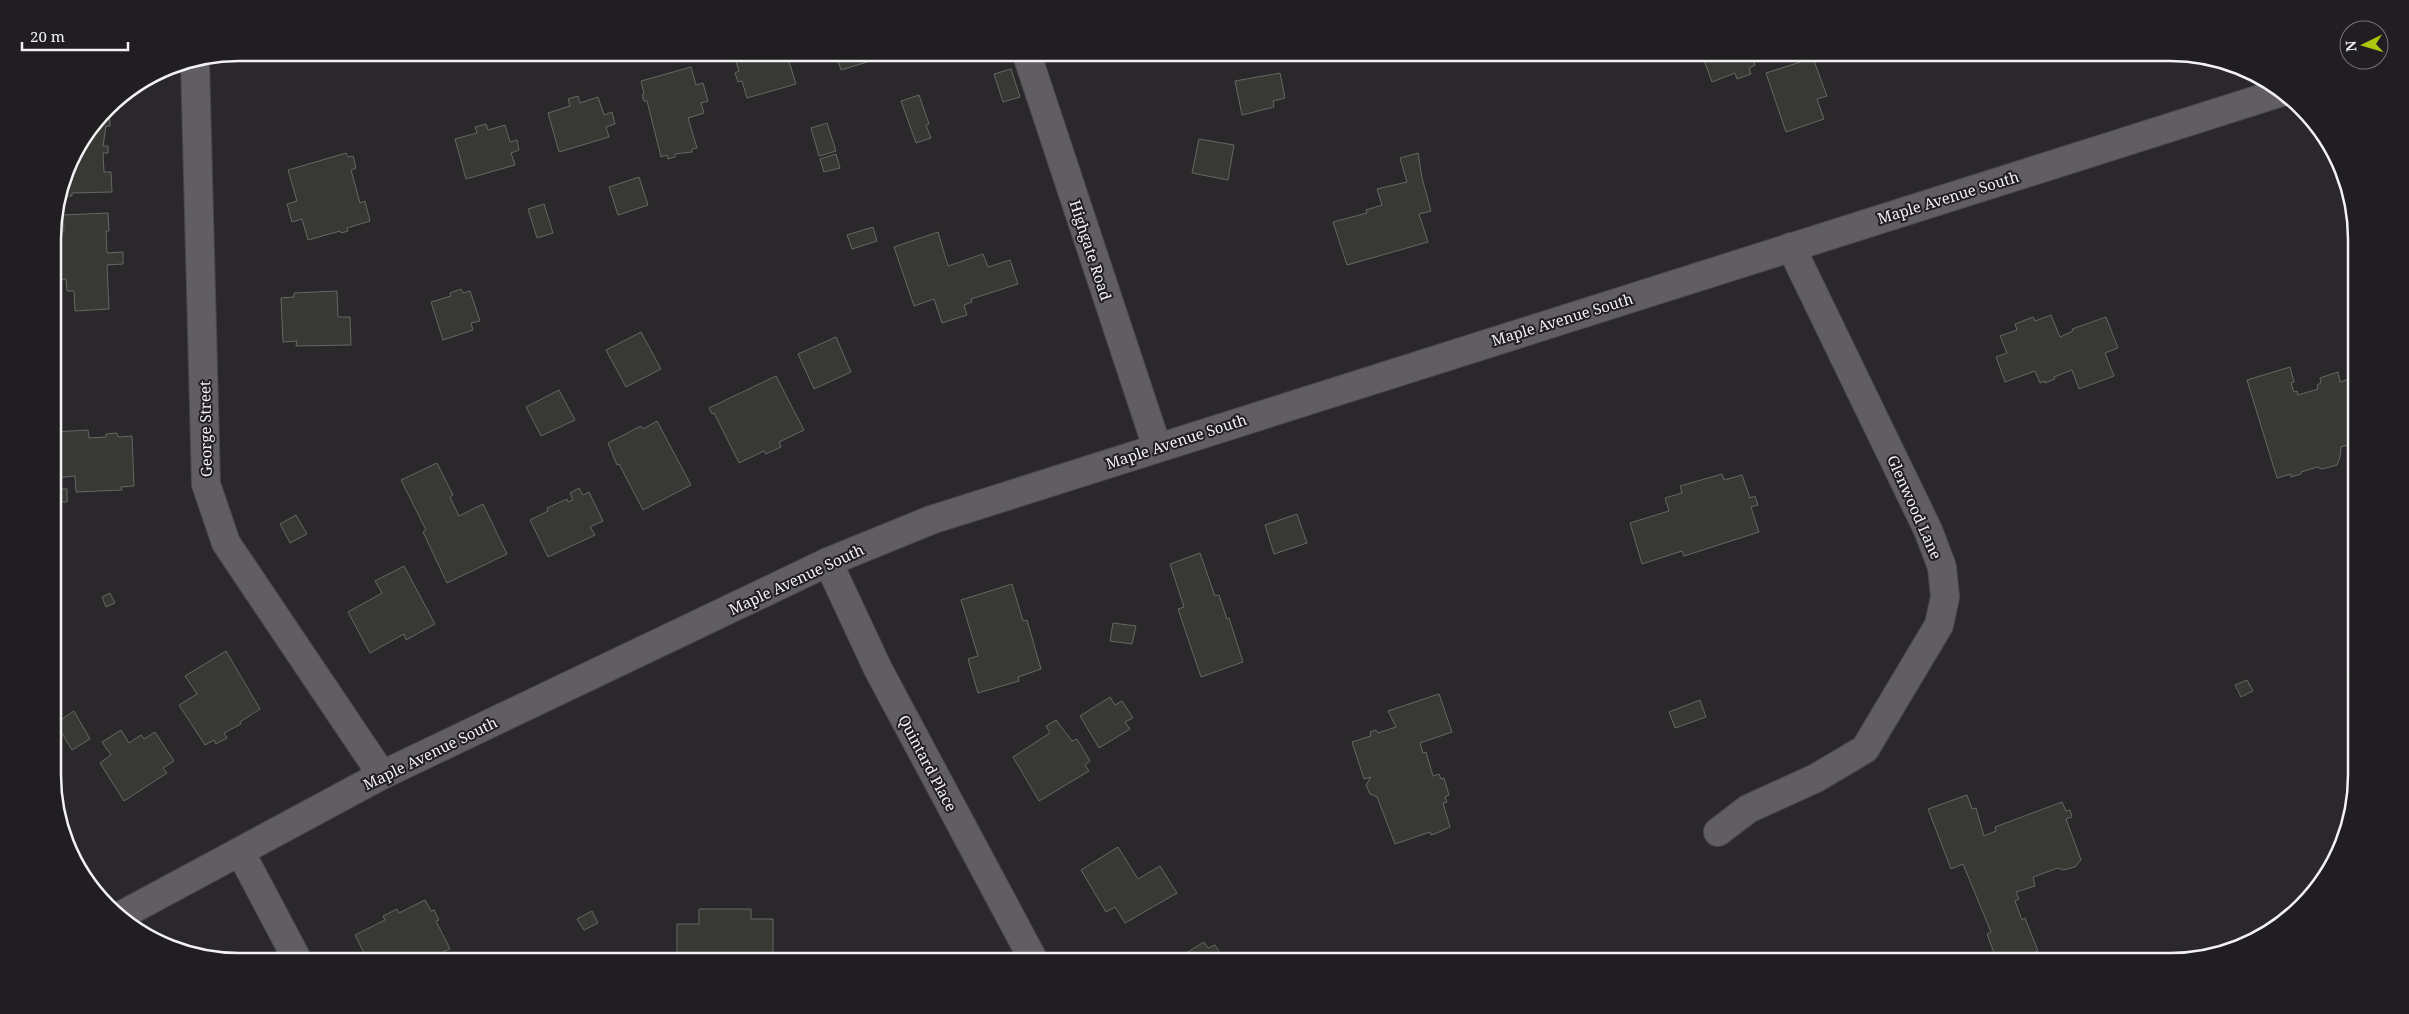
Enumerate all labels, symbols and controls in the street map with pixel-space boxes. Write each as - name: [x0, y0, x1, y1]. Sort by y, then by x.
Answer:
- scale bar: [22, 20, 129, 52]
- north arrow: [2339, 20, 2389, 70]
- text: 20 m: [30, 26, 65, 46]
- text: N: [2341, 40, 2360, 53]
- street label: Maple Avenue South: [1875, 166, 2022, 228]
- street label: Highgate Road: [1065, 197, 1117, 303]
- street label: Maple Avenue South: [1489, 288, 1636, 350]
- street label: George Street: [194, 381, 216, 477]
- street label: Maple Avenue South: [1103, 409, 1249, 473]
- street label: Glenwood Lane: [1883, 452, 1947, 562]
- street label: Maple Avenue South: [725, 539, 867, 619]
- street label: Quintard Place: [894, 711, 962, 815]
- street label: Maple Avenue South: [360, 712, 501, 794]

